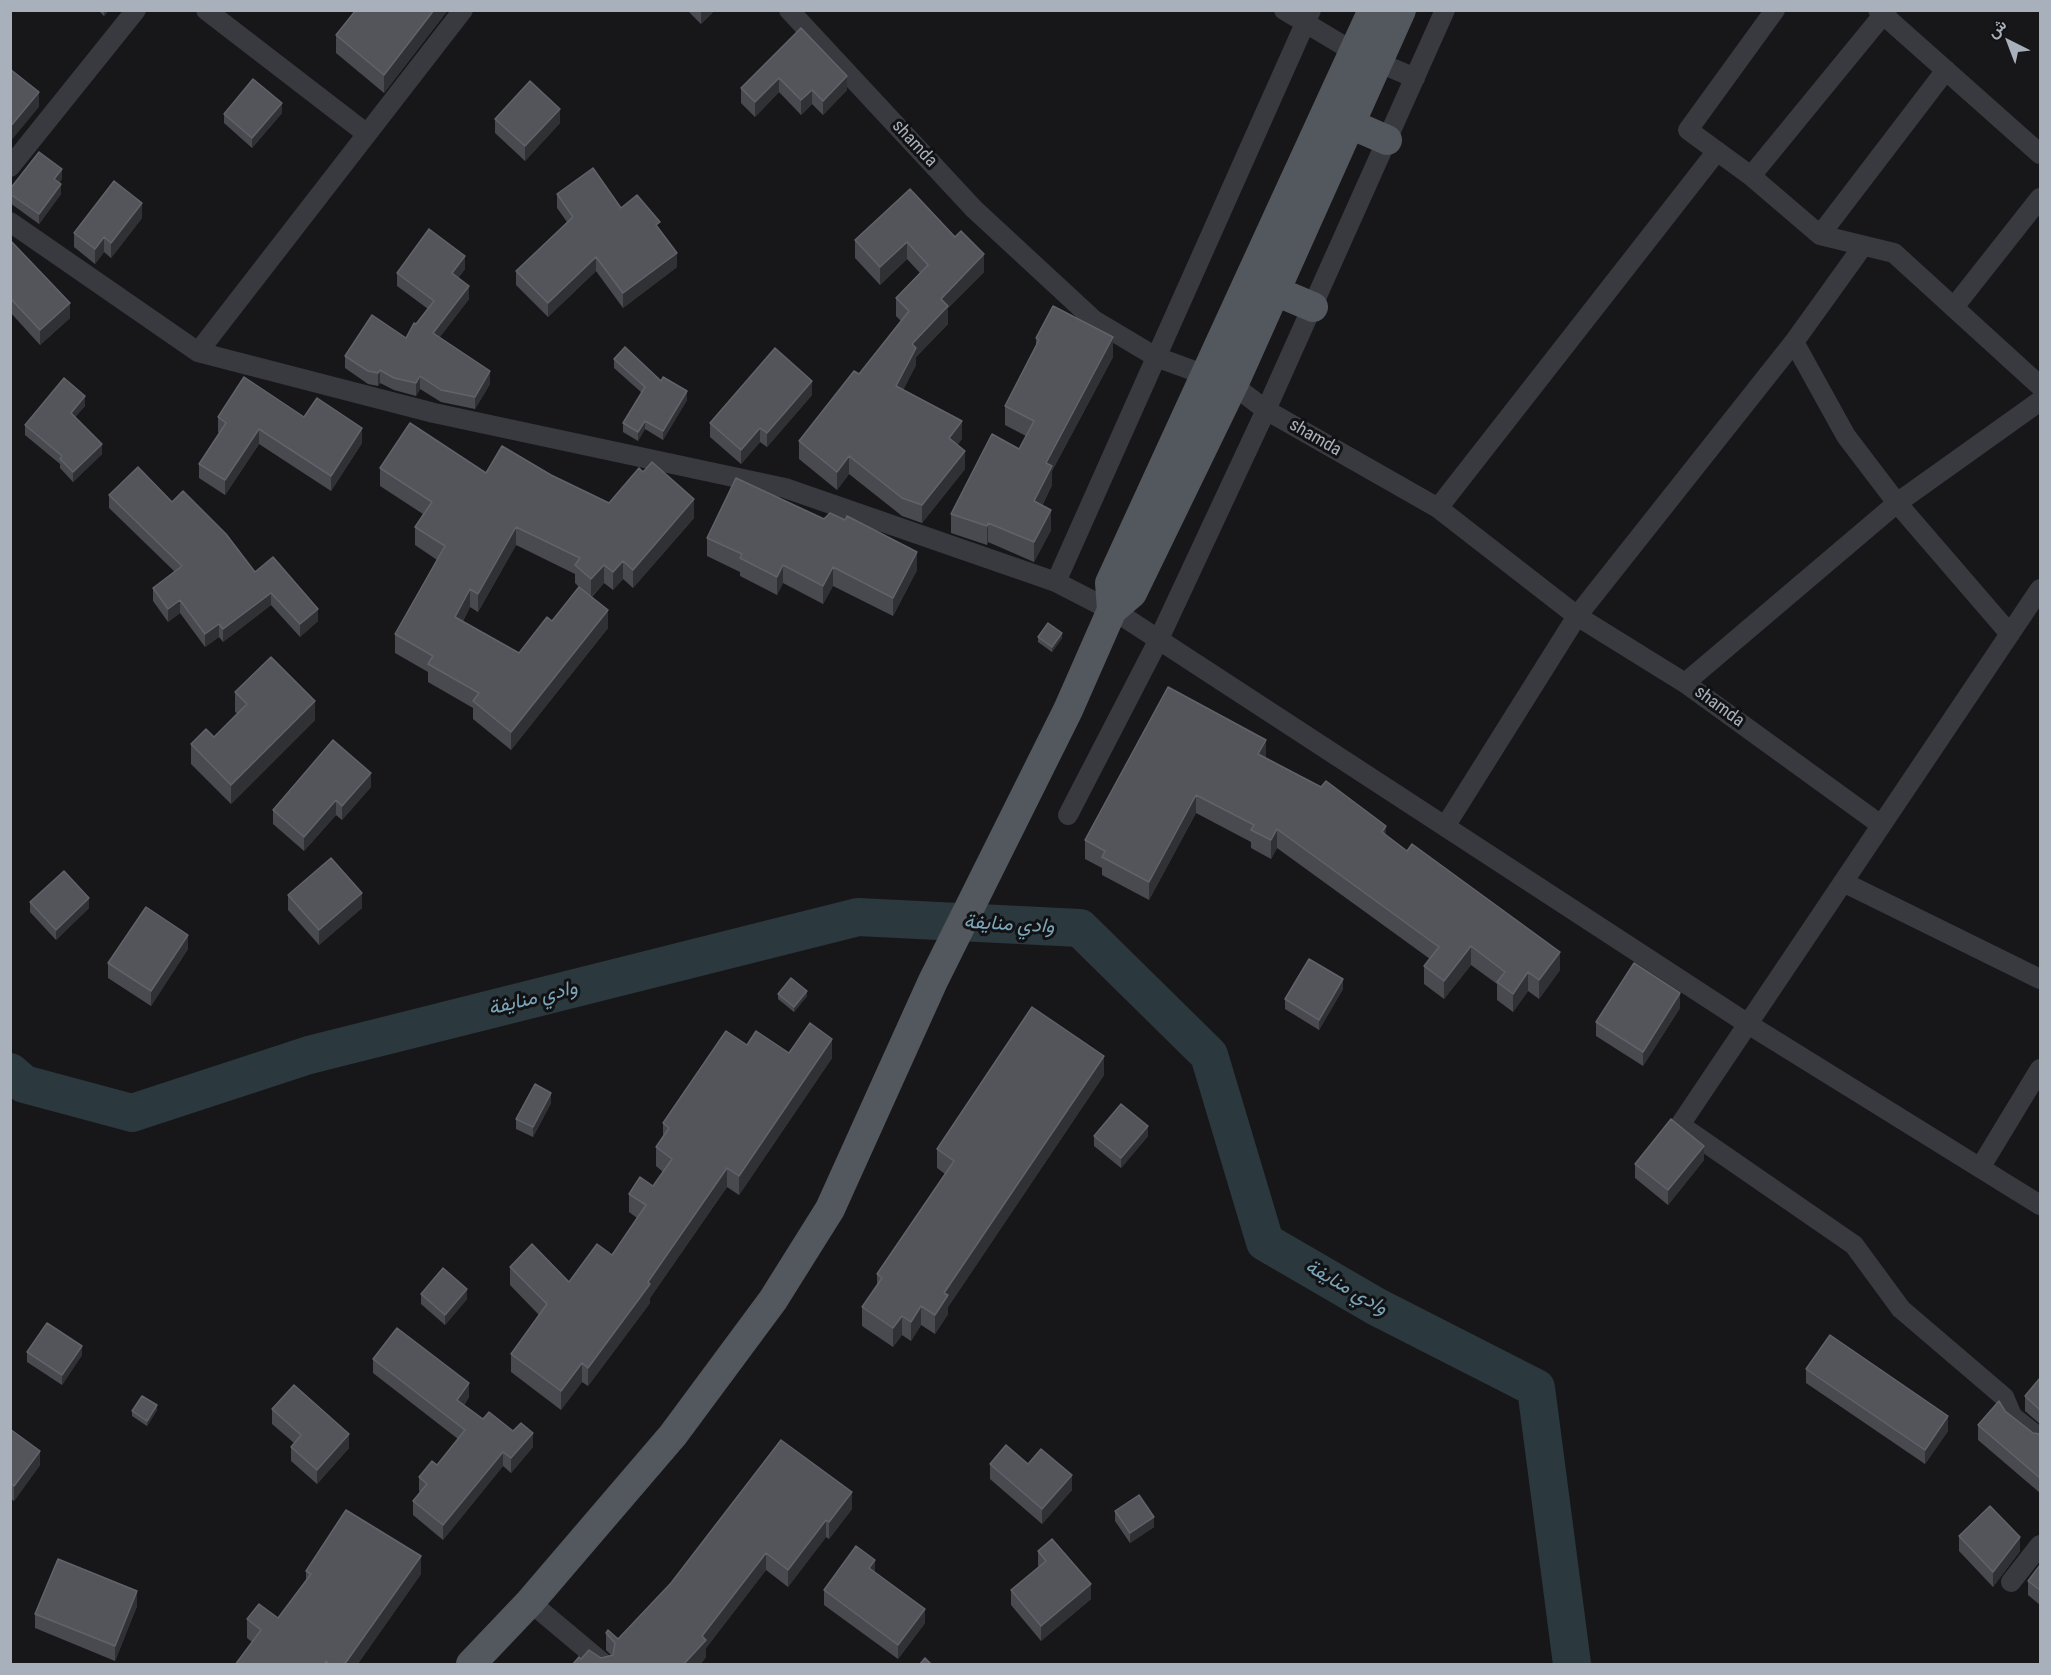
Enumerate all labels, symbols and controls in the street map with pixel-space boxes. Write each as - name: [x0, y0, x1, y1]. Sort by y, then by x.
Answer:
- north arrow: [1979, 12, 2039, 72]
- text: ش: [1983, 15, 2010, 42]
- street label: shamda: [887, 116, 941, 172]
- street label: shamda: [1285, 414, 1345, 462]
- street label: shamda: [1690, 682, 1748, 732]
- water label: وادي منايفة: [963, 911, 1055, 939]
- water label: وادي منايفة: [486, 976, 580, 1022]
- water label: وادي منايفة: [1301, 1255, 1391, 1321]

